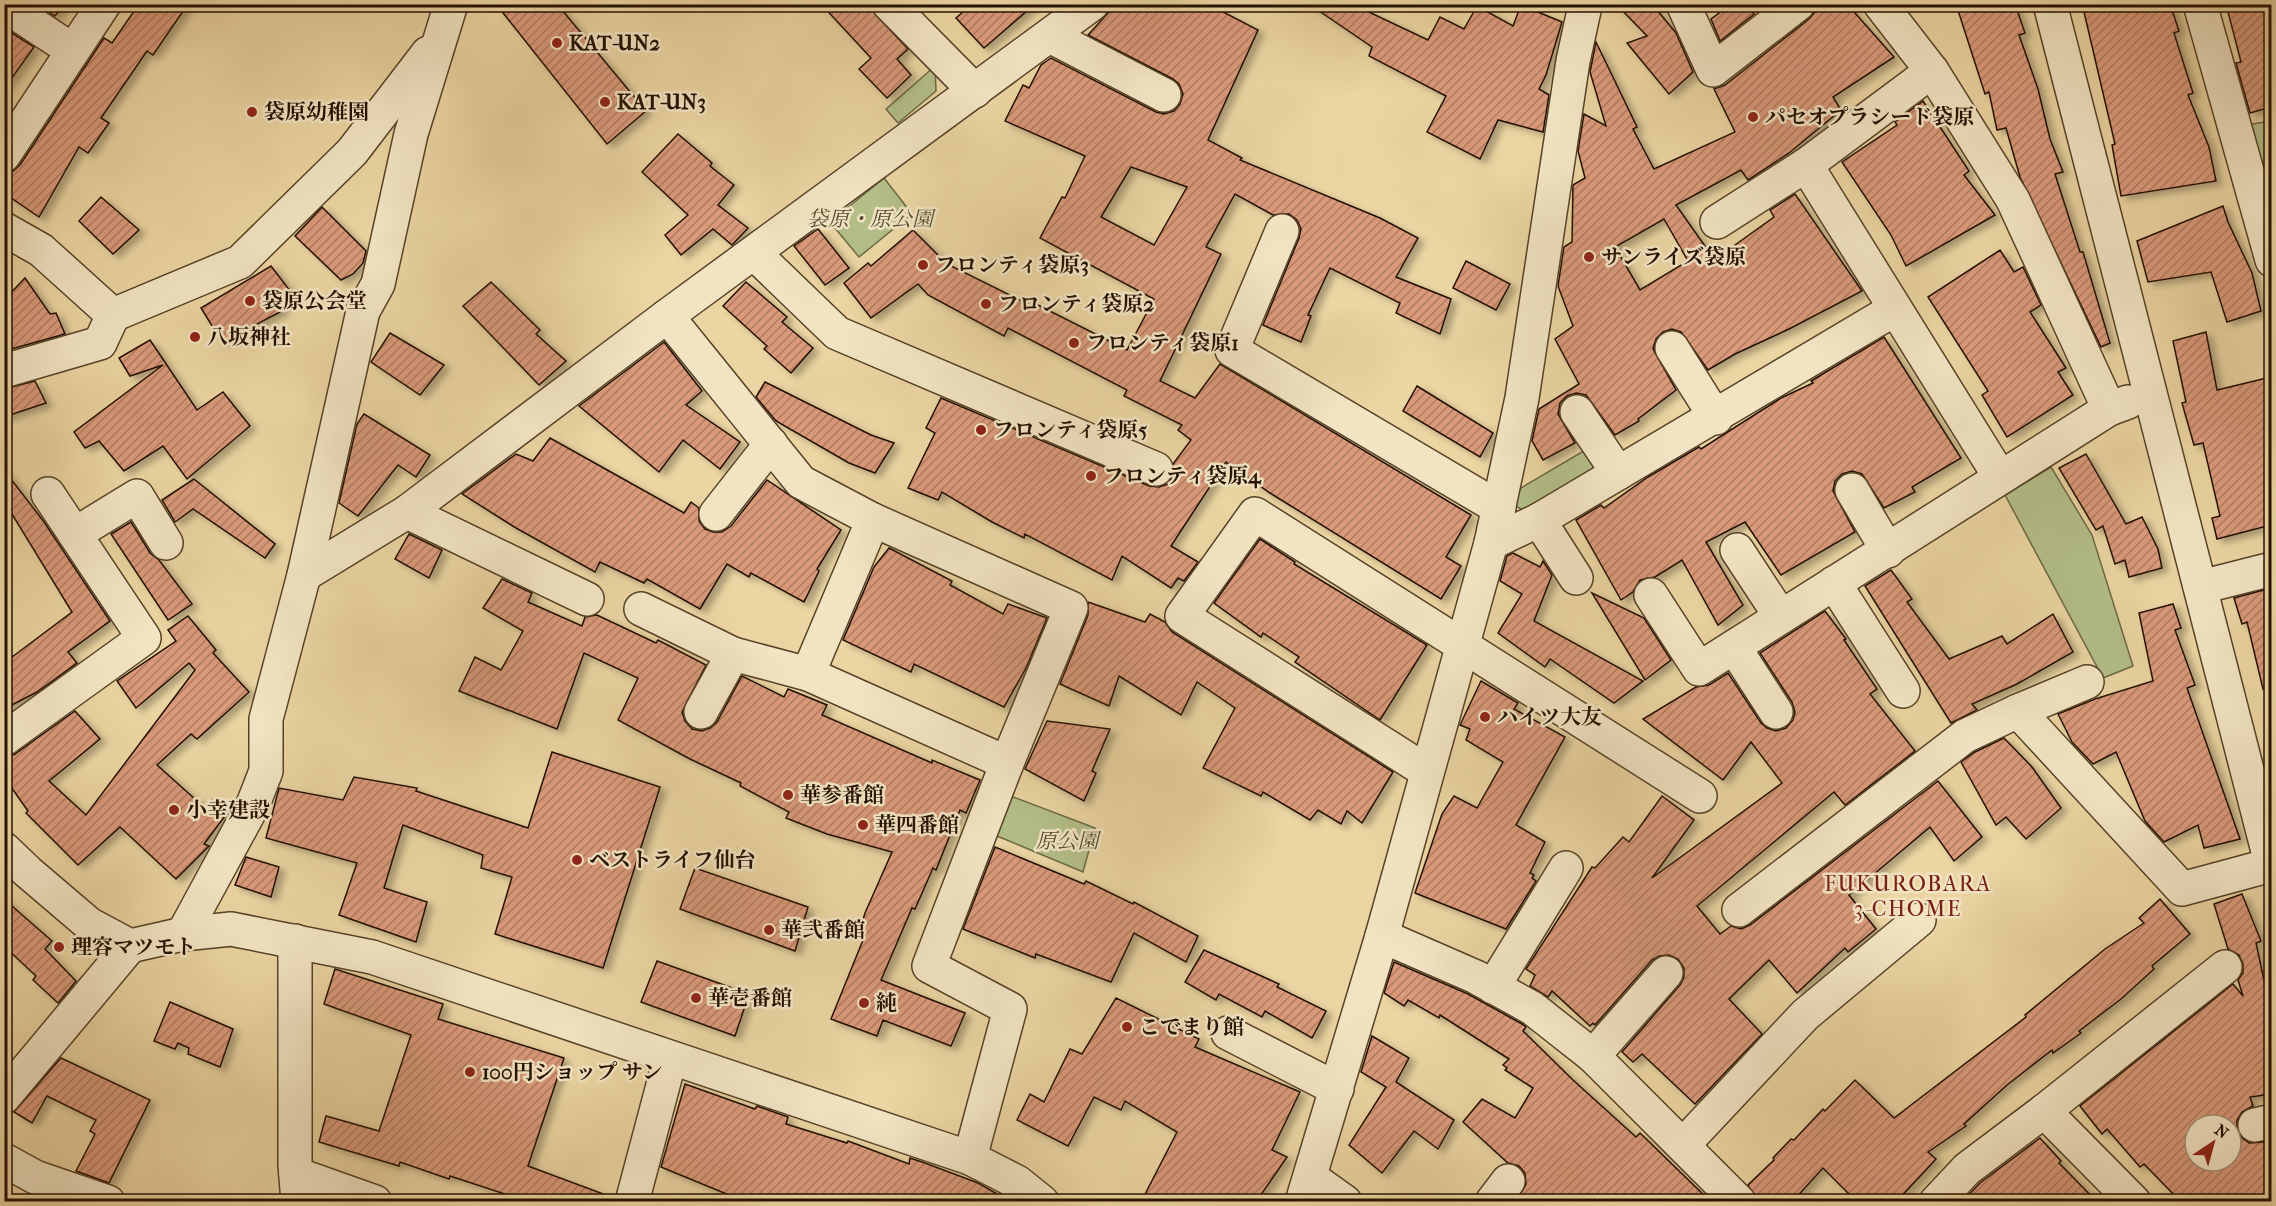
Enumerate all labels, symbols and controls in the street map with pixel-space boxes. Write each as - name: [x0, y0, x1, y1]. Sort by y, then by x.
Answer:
- place label: KAT-UN2: [569, 31, 660, 55]
- marker: KAT-UN2: [550, 36, 564, 50]
- place label: KAT-UN3: [617, 90, 706, 114]
- marker: KAT-UN3: [598, 95, 612, 109]
- place label: 袋原幼稚園: [264, 100, 369, 124]
- marker: 袋原幼稚園: [245, 105, 259, 119]
- place label: パセオプラシード袋原: [1765, 105, 1974, 129]
- marker: パセオプラシード袋原: [1746, 110, 1760, 124]
- park label: 袋原・原公園: [807, 207, 936, 231]
- place label: サンライズ袋原: [1601, 245, 1746, 269]
- marker: サンライズ袋原: [1582, 250, 1596, 264]
- place label: フロンティ袋原3: [935, 253, 1089, 277]
- marker: フロンティ袋原3: [916, 258, 930, 272]
- place label: 袋原公会堂: [262, 289, 367, 313]
- place label: フロンティ袋原2: [998, 292, 1154, 316]
- marker: 袋原公会堂: [243, 294, 257, 308]
- marker: フロンティ袋原2: [979, 297, 993, 311]
- place label: 八坂神社: [207, 325, 291, 349]
- marker: 八坂神社: [188, 330, 202, 344]
- place label: フロンティ袋原1: [1086, 331, 1239, 355]
- marker: フロンティ袋原1: [1067, 336, 1081, 350]
- place label: フロンティ袋原5: [993, 418, 1147, 442]
- marker: フロンティ袋原5: [974, 423, 988, 437]
- place label: フロンティ袋原4: [1103, 464, 1262, 489]
- marker: フロンティ袋原4: [1084, 469, 1098, 483]
- place label: ハイツ大友: [1497, 705, 1602, 729]
- marker: ハイツ大友: [1478, 710, 1492, 724]
- place label: 華参番館: [800, 783, 884, 807]
- marker: 華参番館: [781, 788, 795, 802]
- place label: 小幸建設: [186, 798, 270, 822]
- marker: 小幸建設: [167, 803, 181, 817]
- place label: 華四番館: [875, 813, 959, 837]
- marker: 華四番館: [856, 818, 870, 832]
- park label: 原公園: [1036, 829, 1101, 853]
- place label: ベストライフ仙台: [589, 848, 756, 872]
- marker: ベストライフ仙台: [570, 853, 584, 867]
- district label: FUKUROBARA 3-CHOME: [1824, 871, 1992, 922]
- place label: 華弐番館: [781, 918, 865, 942]
- marker: 華弐番館: [762, 923, 776, 937]
- place label: 理容マツモト: [71, 935, 196, 959]
- marker: 理容マツモト: [52, 940, 66, 954]
- place label: 華壱番館: [708, 986, 792, 1010]
- marker: 華壱番館: [689, 991, 703, 1005]
- place label: 純: [876, 991, 897, 1015]
- marker: 純: [857, 996, 871, 1010]
- place label: こでまり館: [1139, 1015, 1244, 1039]
- marker: こでまり館: [1120, 1020, 1134, 1034]
- place label: 100円ショップ サン: [482, 1060, 663, 1084]
- marker: 100円ショップ サン: [463, 1065, 477, 1079]
- north arrow: [2183, 1113, 2243, 1173]
- text: N: [2211, 1120, 2233, 1143]

